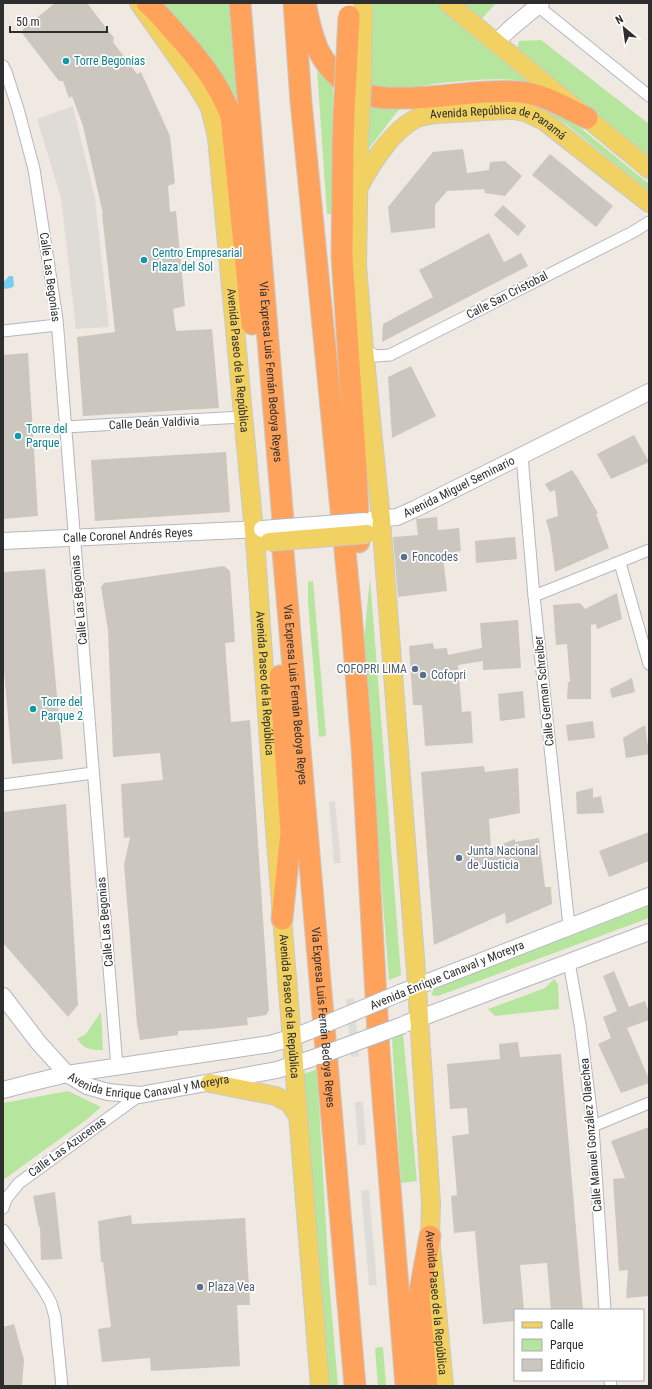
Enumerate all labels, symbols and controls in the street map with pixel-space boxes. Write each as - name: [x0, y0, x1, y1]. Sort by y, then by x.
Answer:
- scale bar: [10, 8, 107, 34]
- north arrow: [604, 8, 644, 48]
- text: N: [613, 12, 626, 27]
- text: 50 m: [16, 15, 40, 29]
- place label: Torre Begonias: [74, 54, 145, 68]
- marker: Torre Begonias: [61, 56, 71, 66]
- street label: Avenida República de Panamá: [429, 103, 569, 143]
- street label: Calle Las Begonias: [37, 231, 63, 323]
- place label: Centro Empresarial Plaza del Sol: [152, 246, 242, 274]
- marker: Centro Empresarial Plaza del Sol: [139, 255, 149, 265]
- street label: Calle San Cristobal: [464, 268, 550, 322]
- street label: Vía Expresa Luis Fernán Bedoya Reyes: [256, 281, 285, 463]
- street label: Avenida Paseo de la República: [224, 288, 252, 433]
- street label: Calle Deán Valdivia: [108, 414, 200, 432]
- place label: Torre del Parque: [26, 422, 68, 450]
- marker: Torre del Parque: [13, 431, 23, 441]
- street label: Avenida Miguel Seminario: [401, 453, 517, 520]
- street label: Calle Coronel Andrés Reyes: [63, 525, 193, 545]
- place label: Foncodes: [412, 550, 458, 564]
- marker: Foncodes: [399, 552, 409, 562]
- street label: Calle Las Begonias: [68, 555, 90, 645]
- street label: Vía Expresa Luis Fernán Bedoya Reyes: [281, 604, 310, 786]
- street label: Avenida Paseo de la República: [253, 611, 277, 756]
- street label: Calle German Schreiber: [531, 635, 557, 747]
- place label: COFOPRI LIMA: [336, 662, 407, 676]
- marker: COFOPRI LIMA: [410, 664, 420, 674]
- place label: Cofopri: [431, 668, 466, 682]
- marker: Cofopri: [418, 670, 428, 680]
- place label: Torre del Parque 2: [41, 695, 83, 723]
- marker: Torre del Parque 2: [28, 704, 38, 714]
- place label: Junta Nacional de Justicia: [467, 844, 538, 872]
- marker: Junta Nacional de Justicia: [454, 853, 464, 863]
- street label: Calle Las Begonias: [94, 877, 116, 967]
- street label: Vía Expresa Luis Fernán Bedoya Reyes: [308, 927, 338, 1108]
- street label: Avenida Paseo de la República: [276, 934, 302, 1079]
- street label: Avenida Enrique Canaval y Moreyra: [368, 937, 526, 1012]
- street label: Calle Manuel González Olaechea: [577, 1057, 605, 1213]
- street label: Avenida Enrique Canaval y Moreyra: [65, 1069, 230, 1102]
- street label: Calle Las Azucenas: [26, 1114, 108, 1180]
- street label: Avenida Paseo de la República: [423, 1230, 450, 1376]
- place label: Plaza Vea: [208, 1280, 255, 1294]
- marker: Plaza Vea: [195, 1282, 205, 1292]
- legend: [514, 1309, 644, 1381]
- text: Calle: [550, 1318, 574, 1332]
- text: Parque: [550, 1338, 584, 1352]
- text: Edificio: [550, 1358, 585, 1372]

